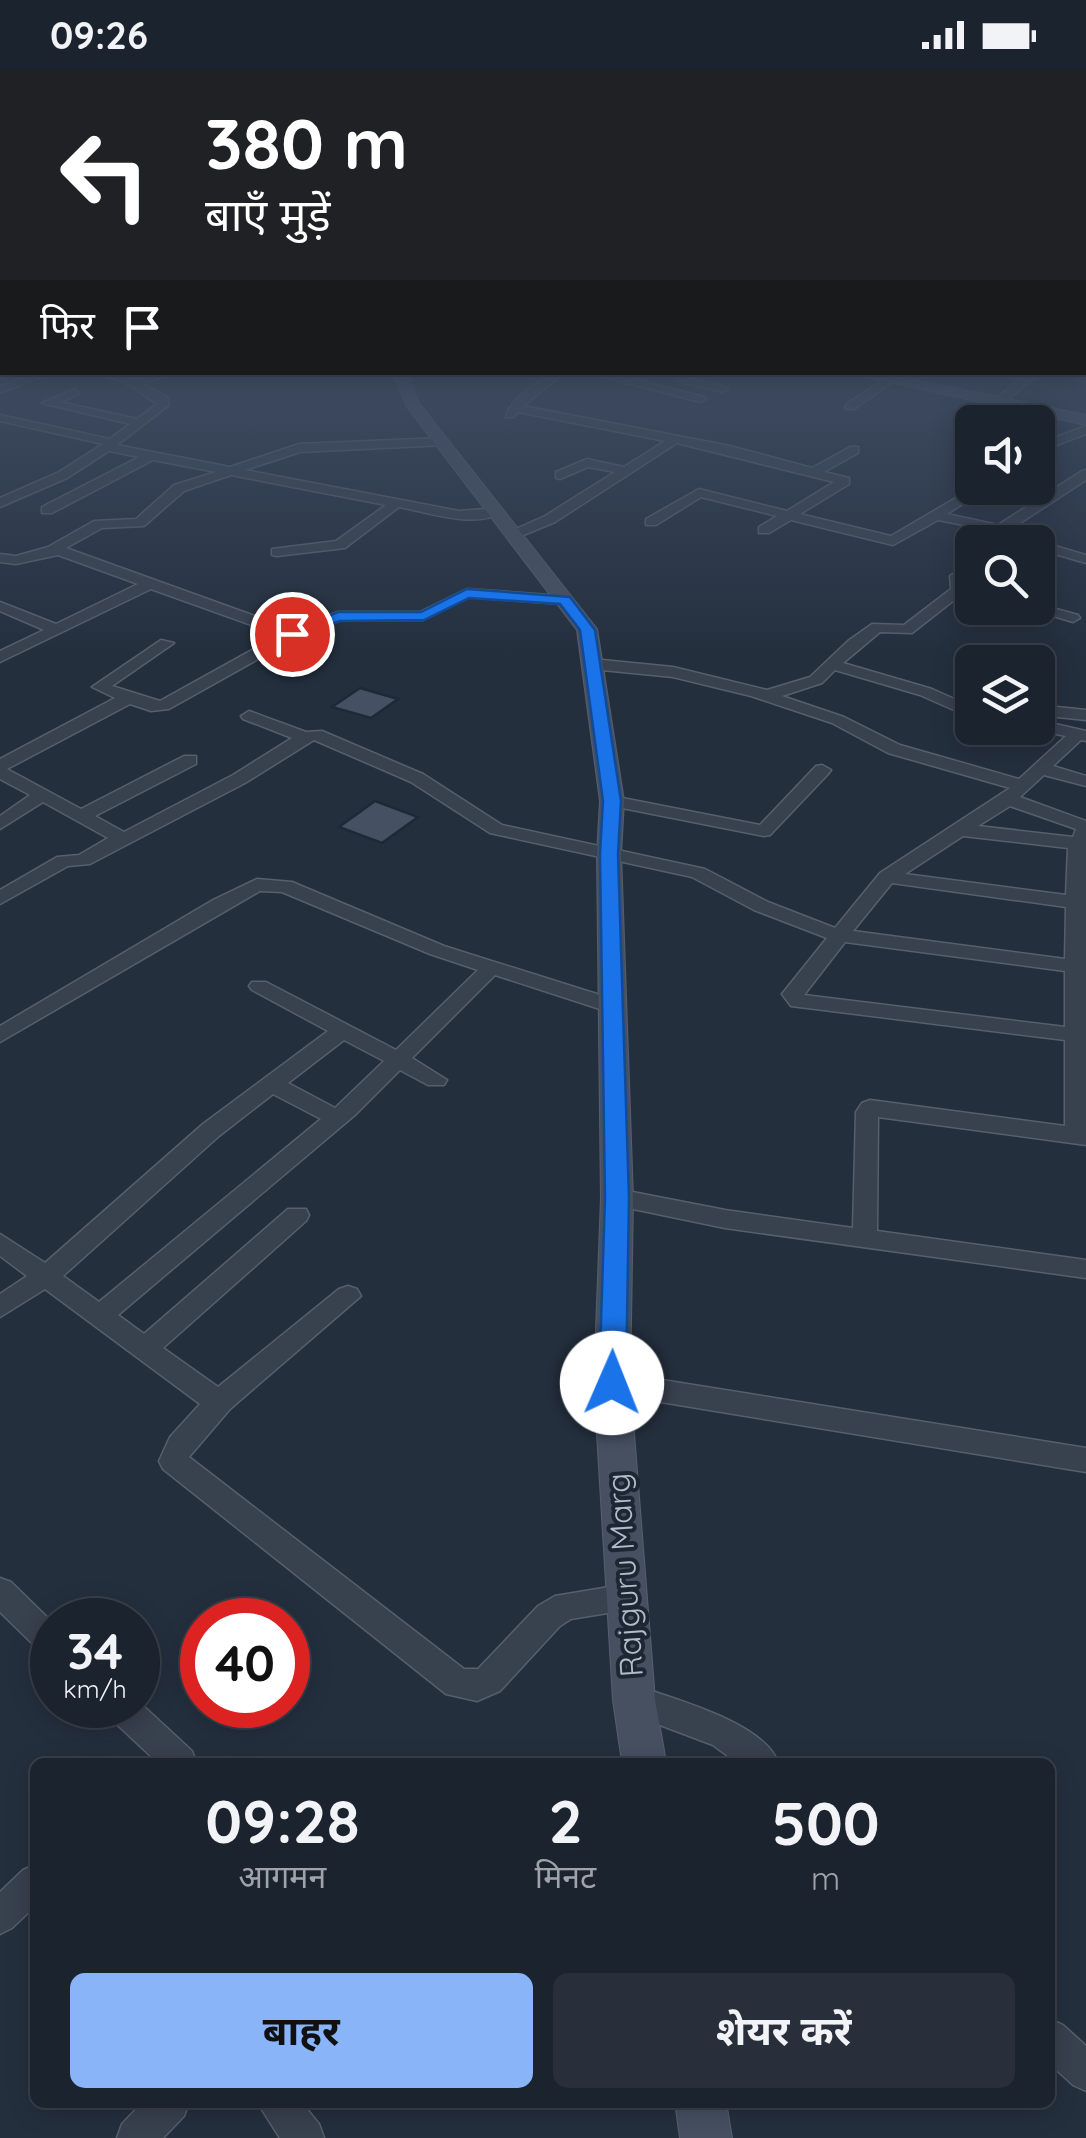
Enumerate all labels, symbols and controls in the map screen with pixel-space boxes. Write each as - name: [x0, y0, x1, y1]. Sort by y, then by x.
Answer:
- text: 09:26: [50, 11, 148, 59]
- text: 380 m: [205, 99, 408, 187]
- icon: left: [40, 110, 170, 240]
- text: बाएँ मुड़ें: [205, 186, 331, 242]
- icon: arrive: [115, 300, 170, 355]
- text: फिर: [40, 301, 95, 349]
- map controls: [955, 405, 1055, 745]
- button: sound: [955, 405, 1055, 505]
- button: search: [955, 525, 1055, 625]
- pin: [250, 592, 335, 677]
- icon: arrive: [265, 607, 320, 662]
- button: layers: [955, 645, 1055, 745]
- position arrow: [560, 1331, 664, 1435]
- street label: Rajguru Marg: [597, 1472, 651, 1678]
- speed limit sign: 40: [180, 1598, 310, 1728]
- text: 34: [67, 1619, 123, 1682]
- text: km/h: [63, 1673, 127, 1704]
- text: 09:28: [205, 1783, 360, 1858]
- text: 2: [548, 1783, 583, 1858]
- text: 500: [771, 1785, 880, 1860]
- text: आगमन: [239, 1856, 326, 1896]
- text: मिनट: [535, 1856, 596, 1896]
- text: m: [811, 1858, 840, 1898]
- button: बाहर: [70, 1973, 533, 2088]
- button: शेयर करें: [553, 1973, 1015, 2088]

